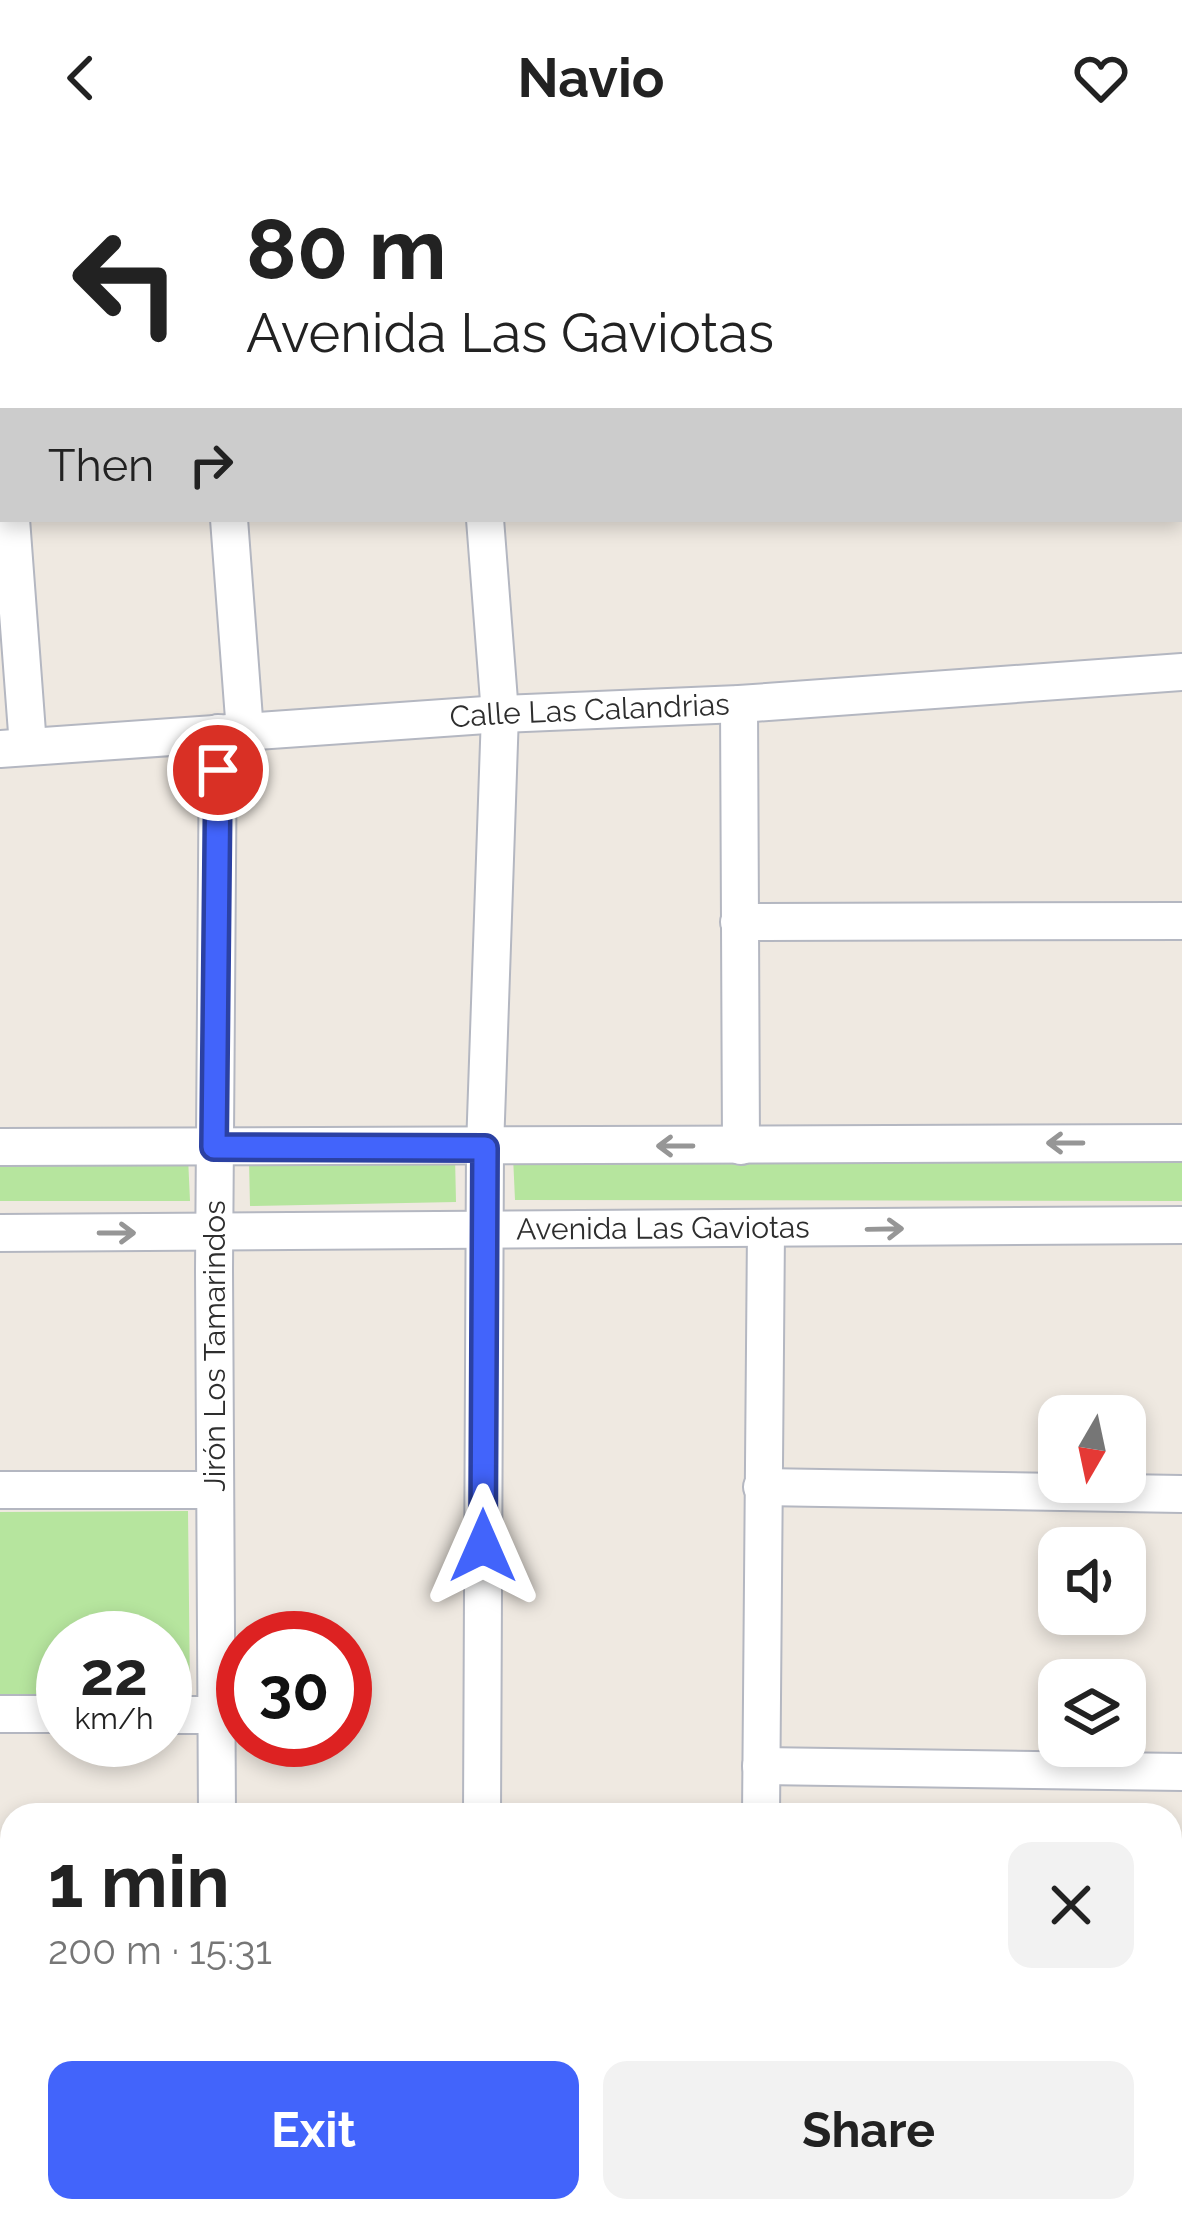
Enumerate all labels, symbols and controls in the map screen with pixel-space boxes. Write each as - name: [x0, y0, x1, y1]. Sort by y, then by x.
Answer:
- icon: back: [48, 45, 114, 111]
- icon: heart: [1068, 45, 1134, 111]
- text: Navio: [517, 46, 665, 110]
- text: 80 m: [246, 200, 447, 299]
- icon: left: [48, 204, 204, 360]
- text: Avenida Las Gaviotas: [246, 301, 774, 365]
- icon: right: [178, 432, 244, 498]
- text: Then: [48, 439, 154, 492]
- street label: Calle Las Calandrias: [449, 686, 730, 734]
- pin: [167, 719, 269, 821]
- icon: arrive: [185, 737, 251, 803]
- one-way arrow: [1046, 1132, 1085, 1155]
- one-way arrow: [656, 1135, 695, 1157]
- street label: Jirón Los Tamarindos: [197, 1200, 232, 1492]
- street label: Avenida Las Gaviotas: [516, 1210, 810, 1247]
- one-way arrow: [865, 1217, 904, 1240]
- one-way arrow: [97, 1222, 136, 1244]
- north arrow: [1038, 1395, 1146, 1503]
- map controls: [1038, 1395, 1146, 1767]
- position arrow: [420, 1483, 546, 1609]
- button: sound: [1038, 1527, 1146, 1635]
- speed limit sign: 30: [216, 1611, 372, 1767]
- text: 22: [80, 1639, 148, 1709]
- button: layers: [1038, 1659, 1146, 1767]
- text: km/h: [74, 1701, 154, 1736]
- text: 1 min: [48, 1839, 230, 1924]
- button: close: [1008, 1842, 1134, 1968]
- text: 200 m · 15:31: [48, 1927, 272, 1973]
- button: Exit: [48, 2061, 579, 2199]
- button: Share: [603, 2061, 1134, 2199]

